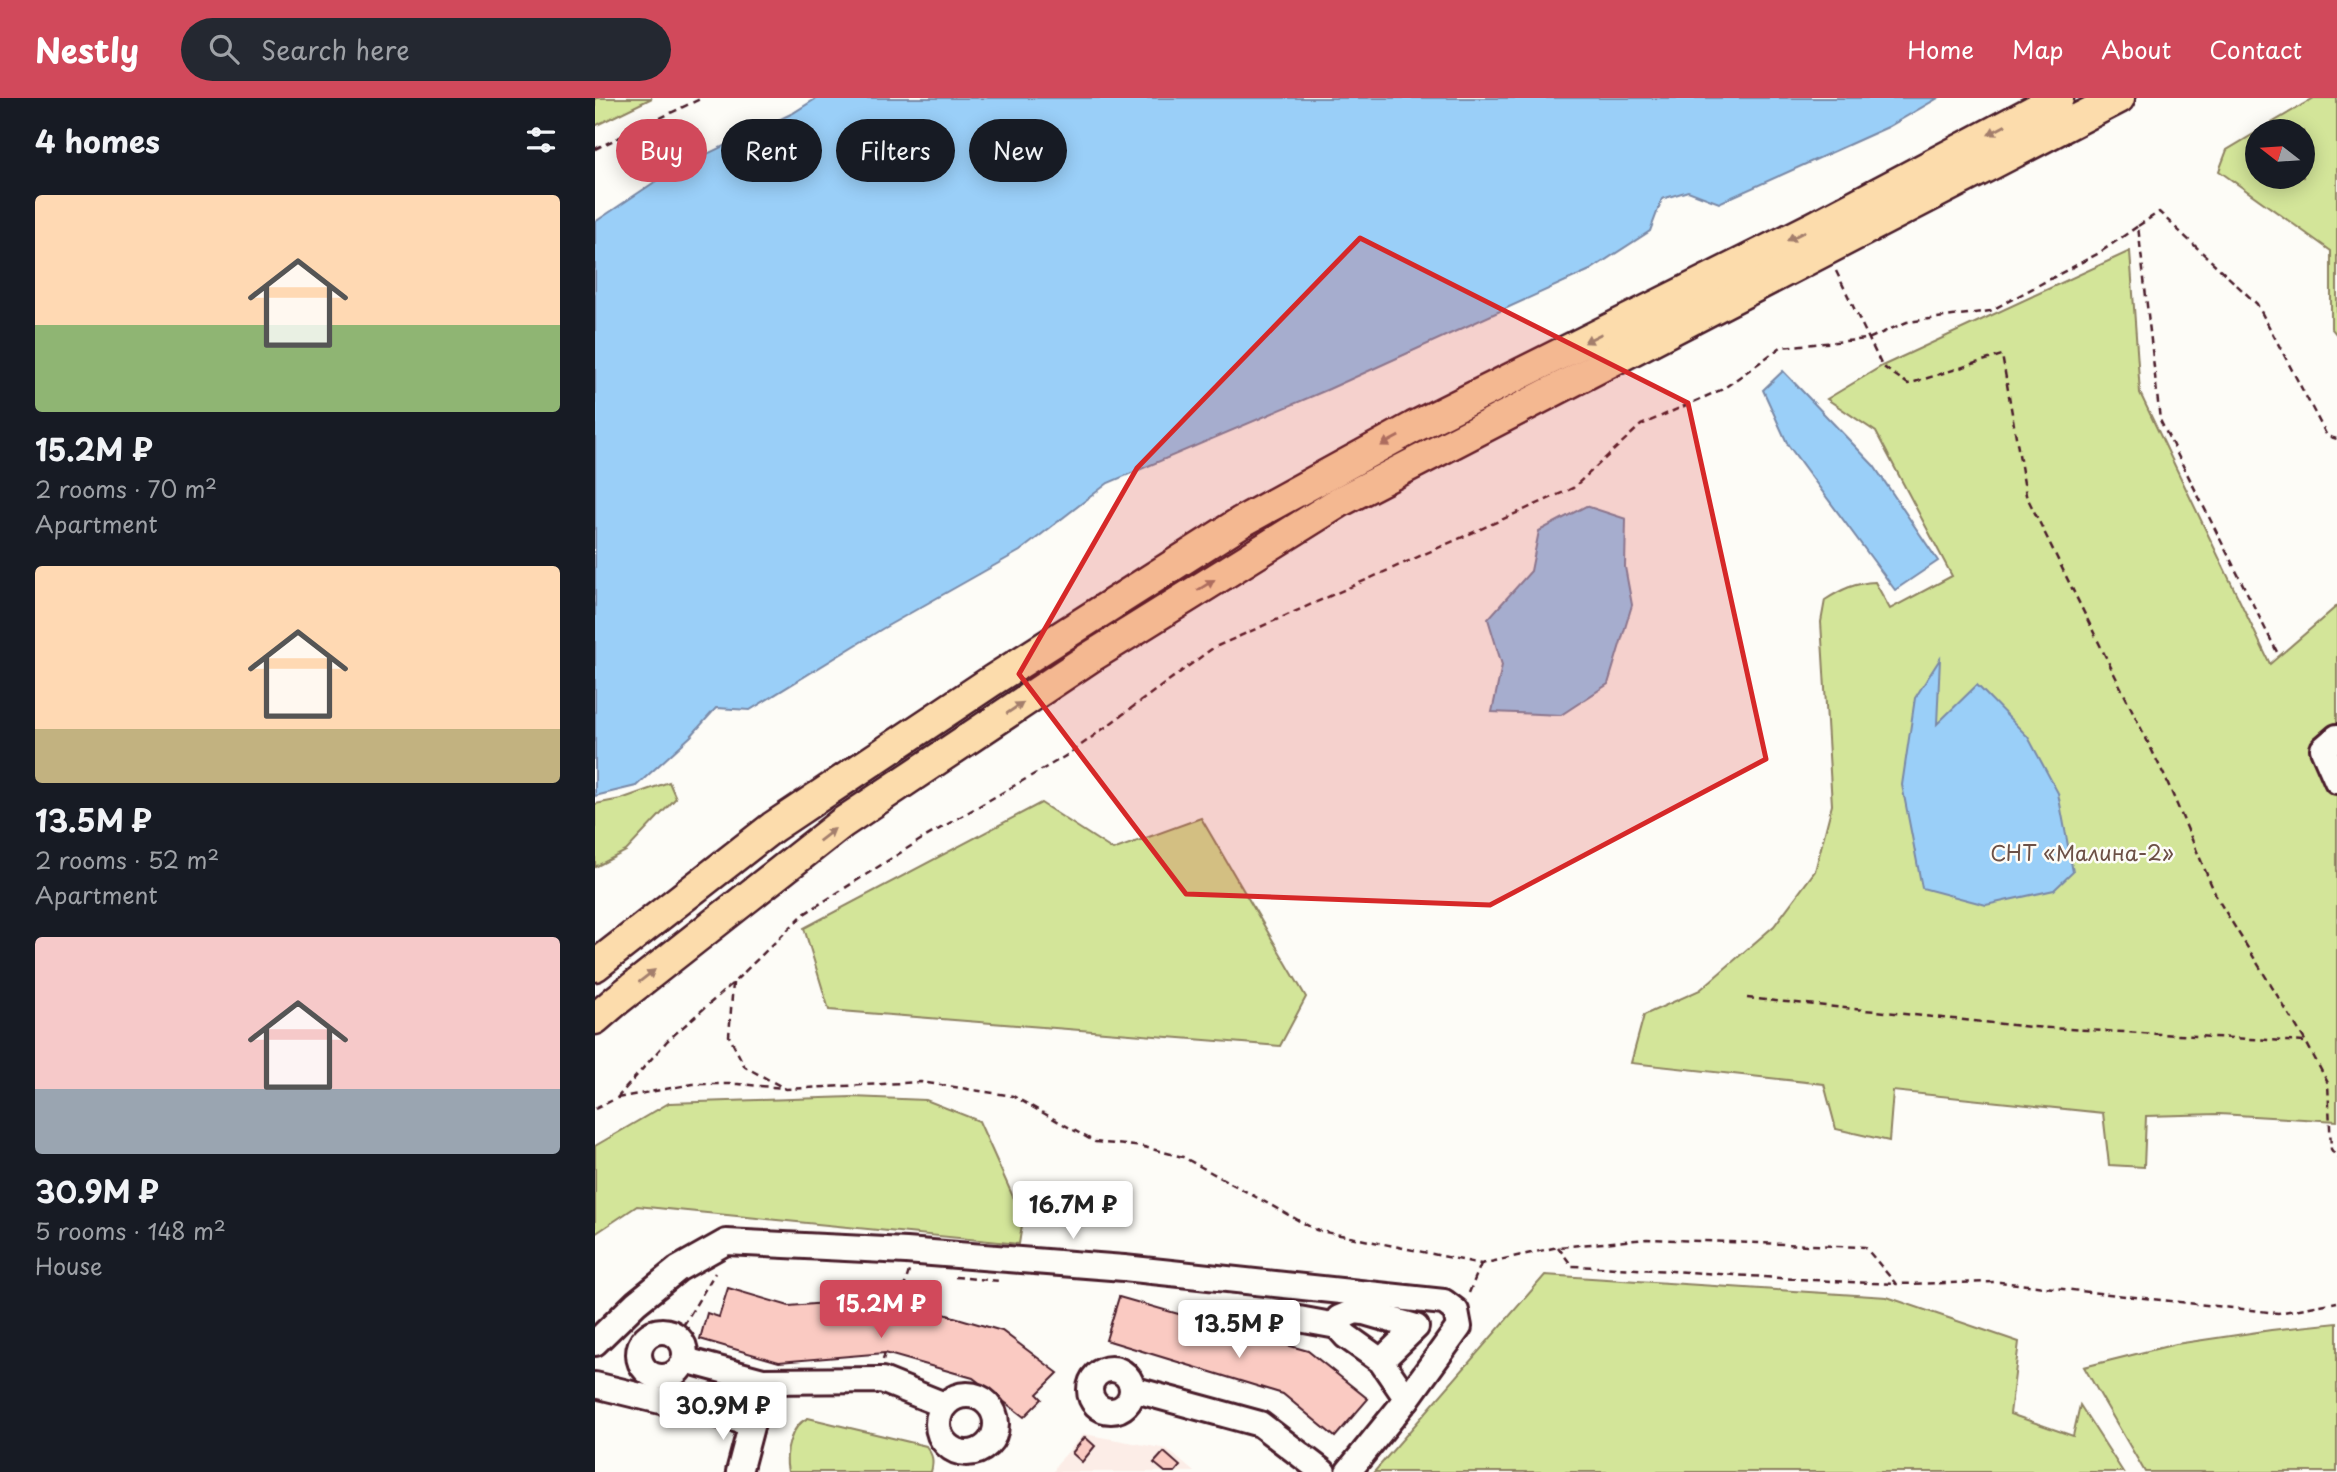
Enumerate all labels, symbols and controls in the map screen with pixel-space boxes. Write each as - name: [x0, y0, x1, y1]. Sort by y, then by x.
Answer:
- search box: [181, 18, 671, 81]
- text: Nestly: [35, 24, 139, 74]
- icon: search: [205, 30, 243, 68]
- text: Search here: [261, 30, 410, 69]
- text: Home: [1907, 31, 1974, 67]
- text: Map: [2012, 31, 2063, 67]
- text: About: [2101, 31, 2171, 67]
- text: Contact: [2209, 31, 2302, 67]
- text: 4 homes: [35, 118, 160, 163]
- chip: Buy: [616, 119, 707, 182]
- chip: Rent: [721, 119, 822, 182]
- chip: Filters: [836, 119, 955, 182]
- chip: New: [969, 119, 1067, 182]
- north arrow: [2245, 119, 2315, 189]
- map controls: [2245, 119, 2315, 189]
- icon: filters: [522, 121, 560, 159]
- one-way arrow: [1987, 124, 2007, 136]
- one-way arrow: [1786, 230, 1806, 241]
- icon: home: [235, 240, 361, 366]
- one-way arrow: [1582, 331, 1602, 343]
- text: 15.2M ₽: [35, 426, 153, 471]
- one-way arrow: [1380, 435, 1399, 447]
- text: 2 rooms · 70 m²: [35, 471, 217, 506]
- text: Apartment: [35, 506, 158, 541]
- one-way arrow: [1197, 579, 1216, 592]
- icon: home: [235, 611, 361, 737]
- one-way arrow: [1006, 701, 1024, 715]
- text: 13.5M ₽: [35, 797, 152, 842]
- one-way arrow: [817, 828, 835, 843]
- park label: СНТ «Малина-2»: [1990, 836, 2174, 868]
- text: 2 rooms · 52 m²: [35, 842, 219, 877]
- text: Apartment: [35, 877, 158, 912]
- one-way arrow: [638, 968, 656, 983]
- icon: home: [235, 982, 361, 1108]
- text: 30.9M ₽: [35, 1168, 159, 1213]
- pin: 16.7M ₽: [1008, 1182, 1138, 1241]
- text: 16.7M ₽: [1029, 1186, 1117, 1221]
- text: 5 rooms · 148 m²: [35, 1213, 226, 1248]
- text: House: [35, 1248, 102, 1283]
- pin: 15.2M ₽: [816, 1280, 946, 1340]
- text: 15.2M ₽: [836, 1285, 926, 1320]
- pin: 13.5M ₽: [1174, 1300, 1304, 1360]
- text: 13.5M ₽: [1194, 1305, 1284, 1340]
- pin: 30.9M ₽: [658, 1382, 788, 1442]
- text: 30.9M ₽: [676, 1387, 770, 1422]

